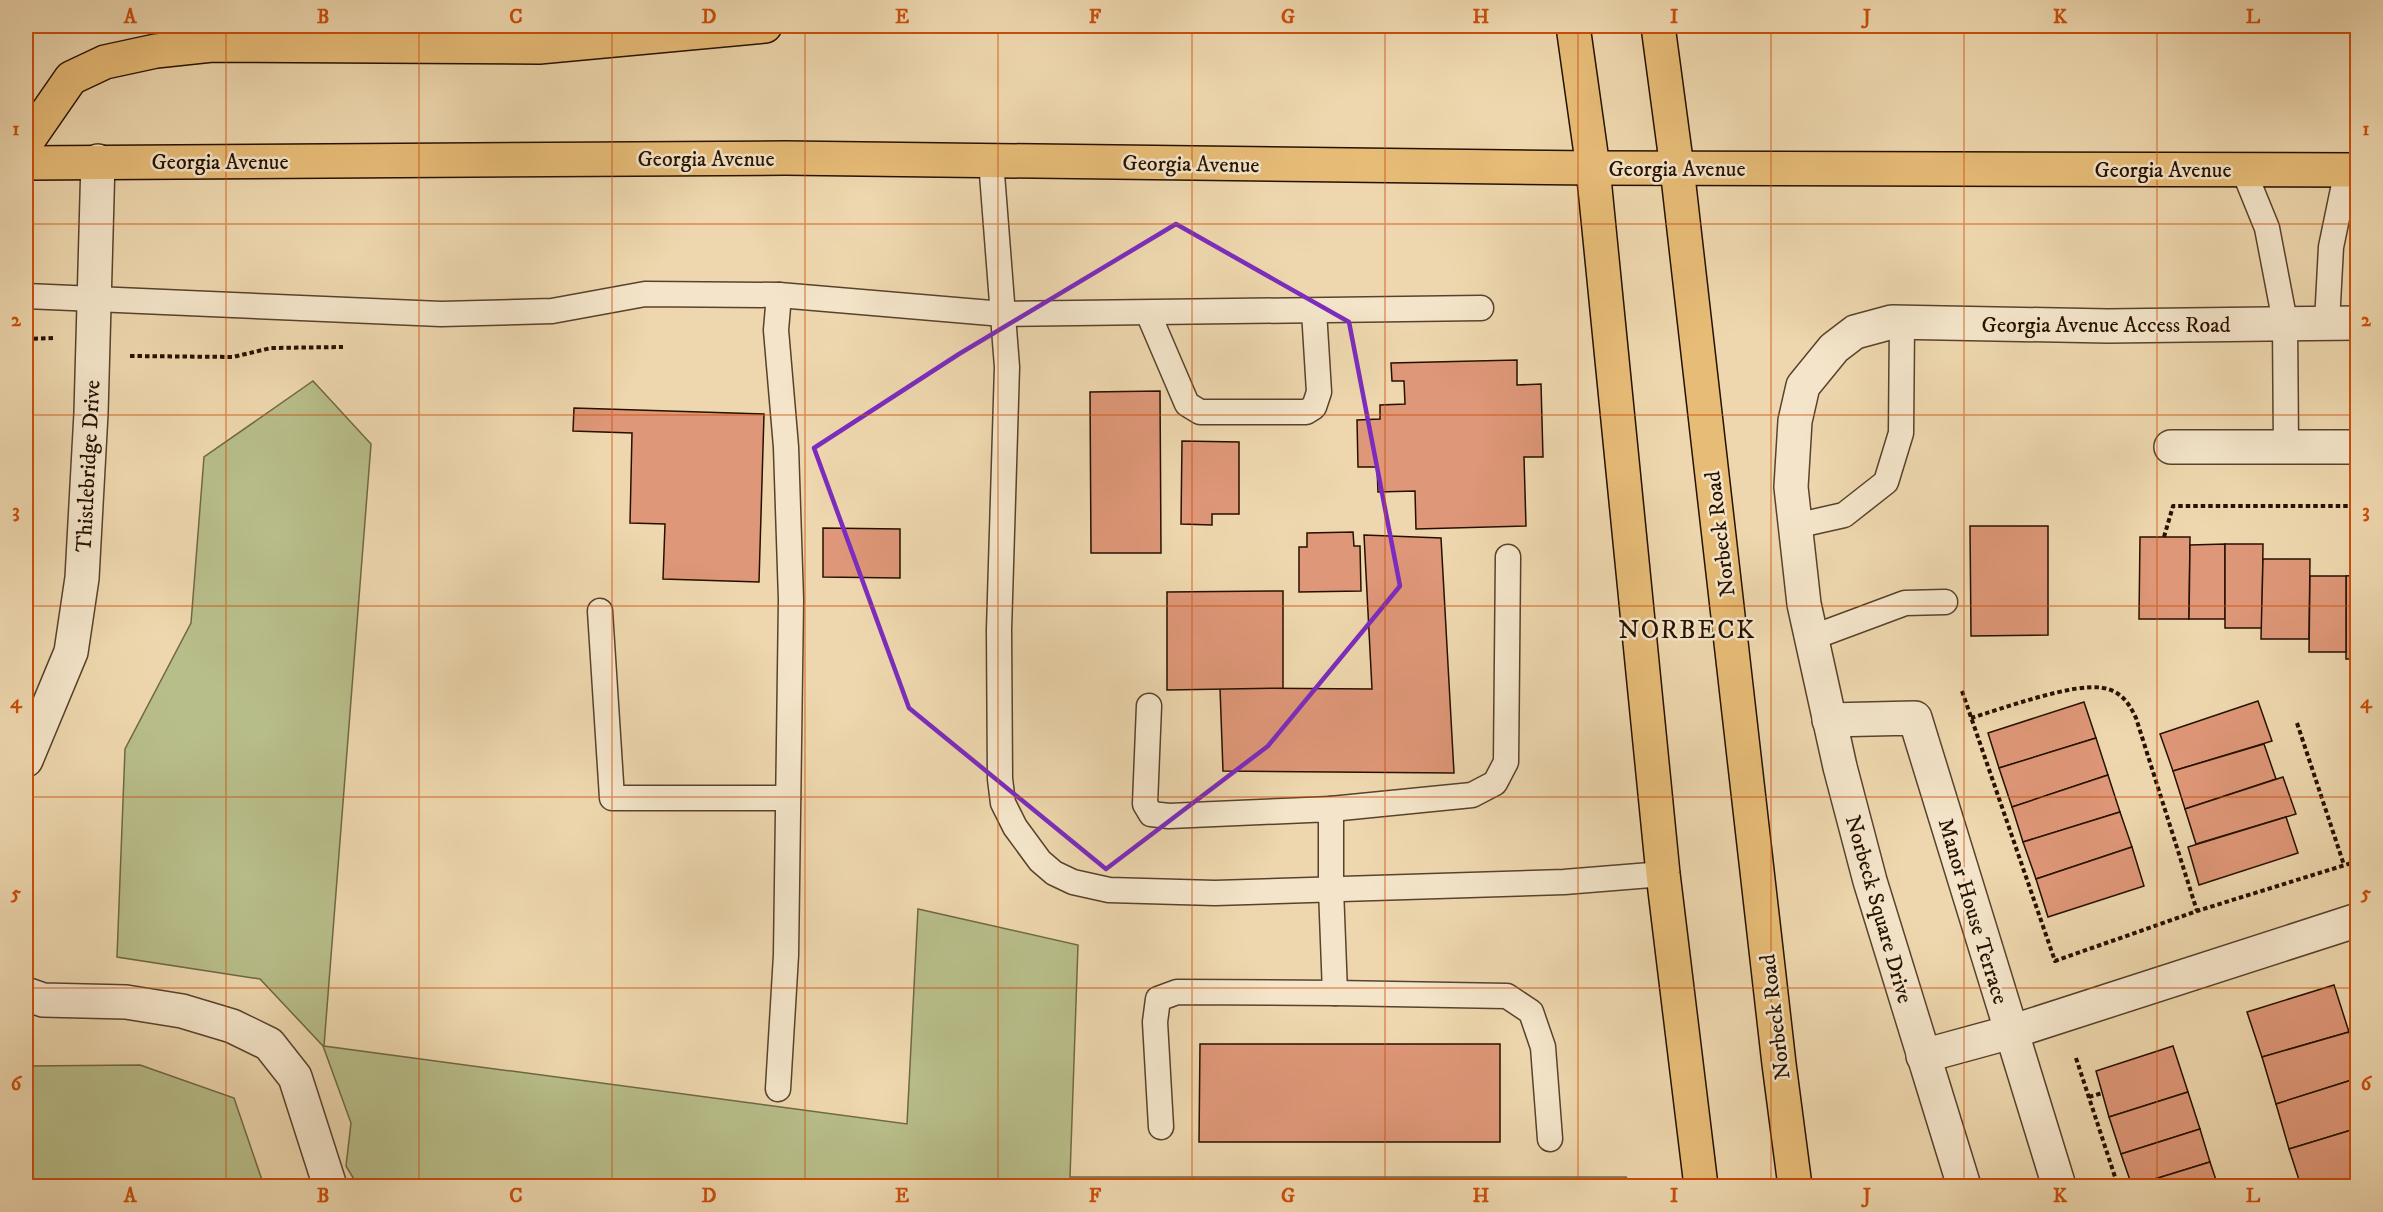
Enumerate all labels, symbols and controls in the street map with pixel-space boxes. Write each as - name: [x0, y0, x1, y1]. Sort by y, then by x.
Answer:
- text: A: [123, 5, 138, 30]
- text: B: [317, 5, 329, 30]
- text: C: [509, 5, 523, 30]
- text: D: [702, 5, 717, 30]
- text: E: [895, 5, 909, 30]
- text: F: [1089, 5, 1102, 30]
- text: G: [1281, 5, 1295, 30]
- text: H: [1473, 5, 1490, 30]
- text: I: [1670, 5, 1678, 30]
- text: J: [1861, 5, 1871, 30]
- text: K: [2053, 5, 2068, 30]
- text: L: [2246, 5, 2261, 30]
- text: 1: [12, 117, 20, 142]
- text: 1: [2362, 117, 2370, 142]
- street label: Georgia Avenue: [637, 146, 775, 173]
- street label: Georgia Avenue: [151, 149, 289, 176]
- street label: Georgia Avenue: [1122, 150, 1260, 179]
- street label: Georgia Avenue: [1608, 156, 1746, 183]
- street label: Georgia Avenue: [2094, 157, 2232, 184]
- text: 2: [11, 308, 22, 333]
- text: 2: [2361, 308, 2372, 333]
- street label: Georgia Avenue Access Road: [1982, 312, 2230, 339]
- street label: Thistlebridge Drive: [71, 379, 106, 553]
- street label: Norbeck Road: [1699, 469, 1742, 598]
- text: 3: [12, 499, 20, 524]
- text: 3: [2362, 499, 2370, 524]
- district label: NORBECK: [1618, 614, 1756, 647]
- text: 4: [10, 690, 23, 715]
- text: 4: [2360, 690, 2373, 715]
- street label: Norbeck Square Drive: [1839, 812, 1918, 1007]
- street label: Manor House Terrace: [1931, 815, 2014, 1008]
- text: 5: [10, 881, 21, 906]
- text: 5: [2360, 881, 2371, 906]
- street label: Norbeck Road: [1754, 952, 1797, 1081]
- text: 6: [11, 1072, 23, 1097]
- text: 6: [2361, 1072, 2373, 1097]
- text: A: [123, 1184, 138, 1209]
- text: B: [317, 1184, 329, 1209]
- text: C: [509, 1184, 523, 1209]
- text: D: [702, 1184, 717, 1209]
- text: E: [895, 1184, 909, 1209]
- text: F: [1089, 1184, 1102, 1209]
- text: G: [1281, 1184, 1295, 1209]
- text: H: [1473, 1184, 1490, 1209]
- text: I: [1670, 1184, 1678, 1209]
- text: J: [1861, 1184, 1871, 1209]
- text: K: [2053, 1184, 2068, 1209]
- text: L: [2246, 1184, 2261, 1209]

